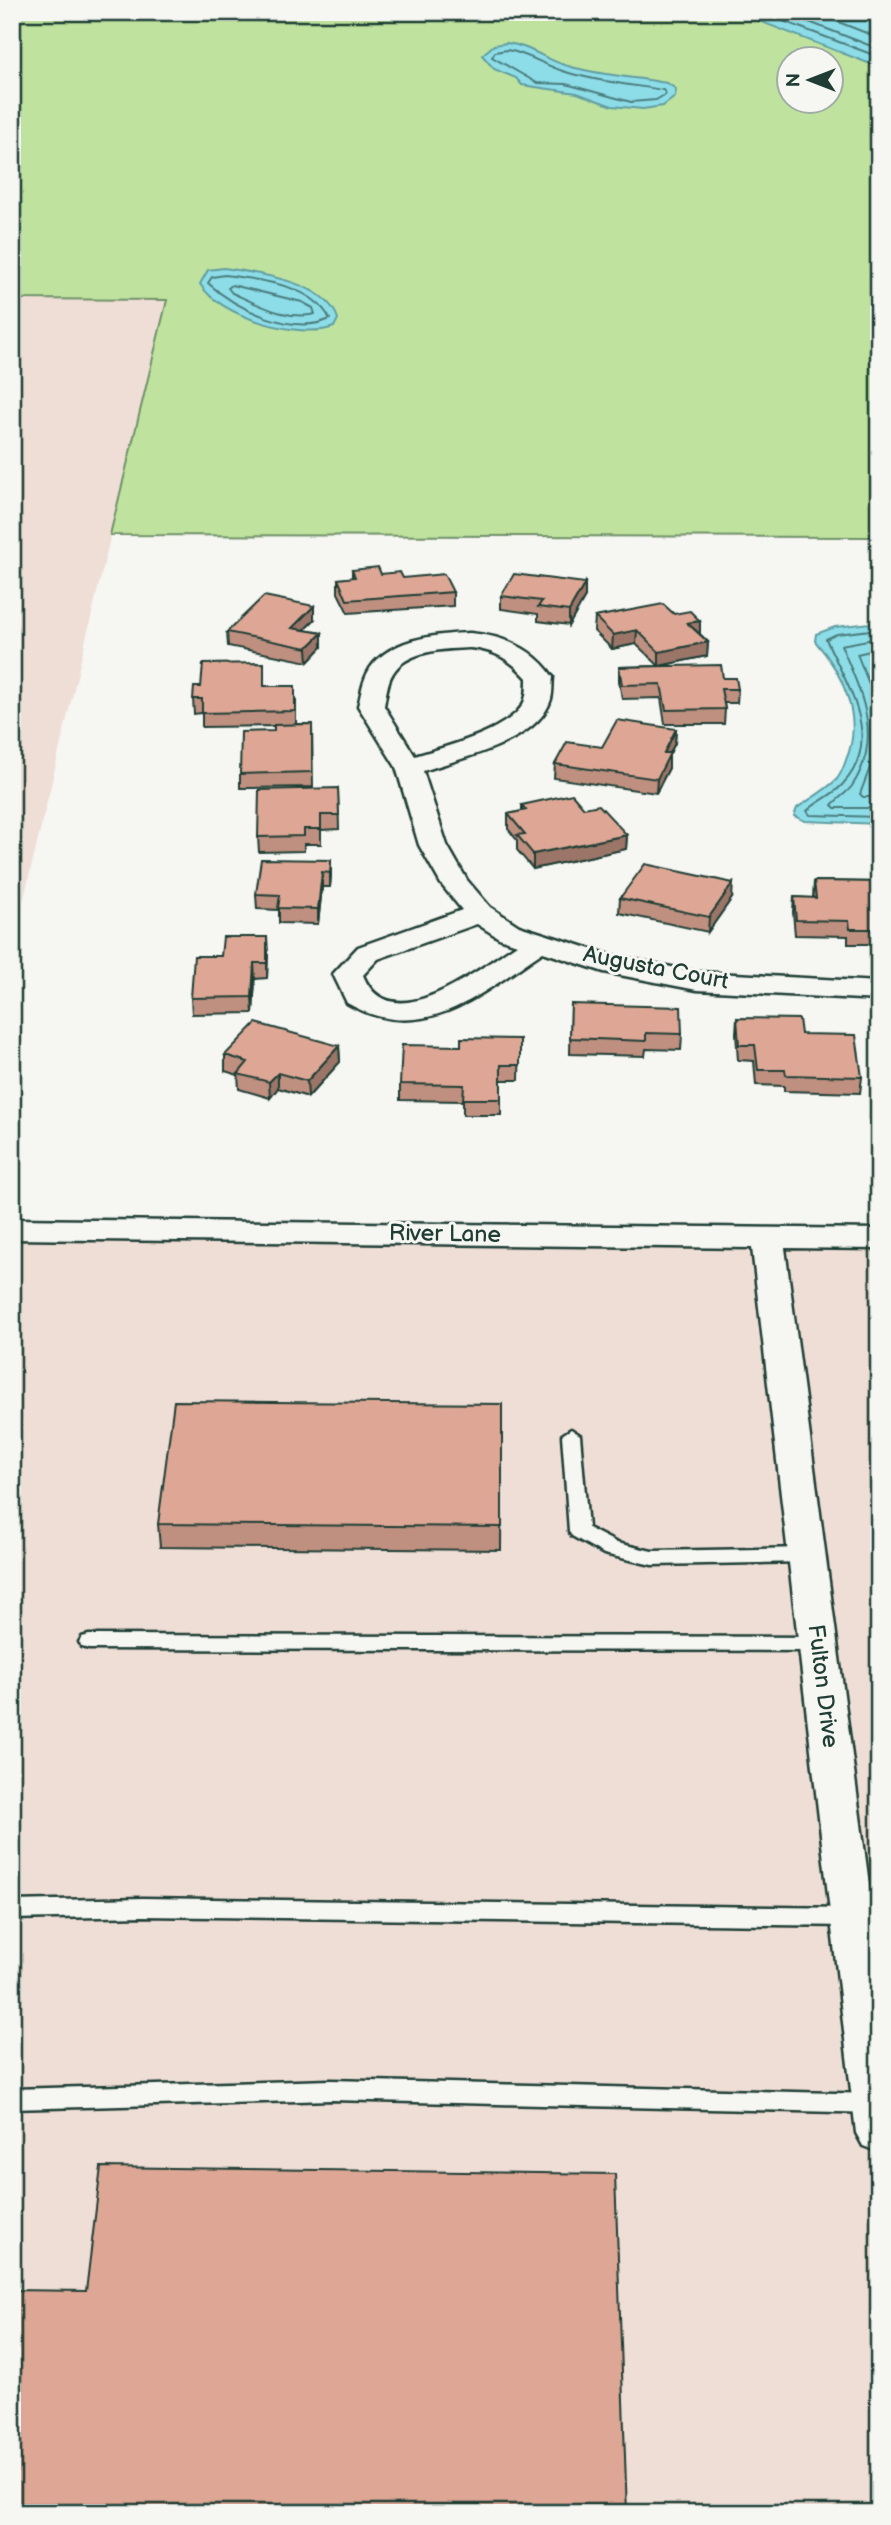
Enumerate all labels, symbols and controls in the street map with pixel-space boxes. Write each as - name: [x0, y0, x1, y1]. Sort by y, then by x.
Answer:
- north arrow: [776, 46, 846, 116]
- text: N: [783, 73, 806, 87]
- street label: Augusta Court: [581, 940, 731, 996]
- street label: River Lane: [389, 1219, 501, 1249]
- street label: Fulton Drive: [802, 1623, 844, 1749]

